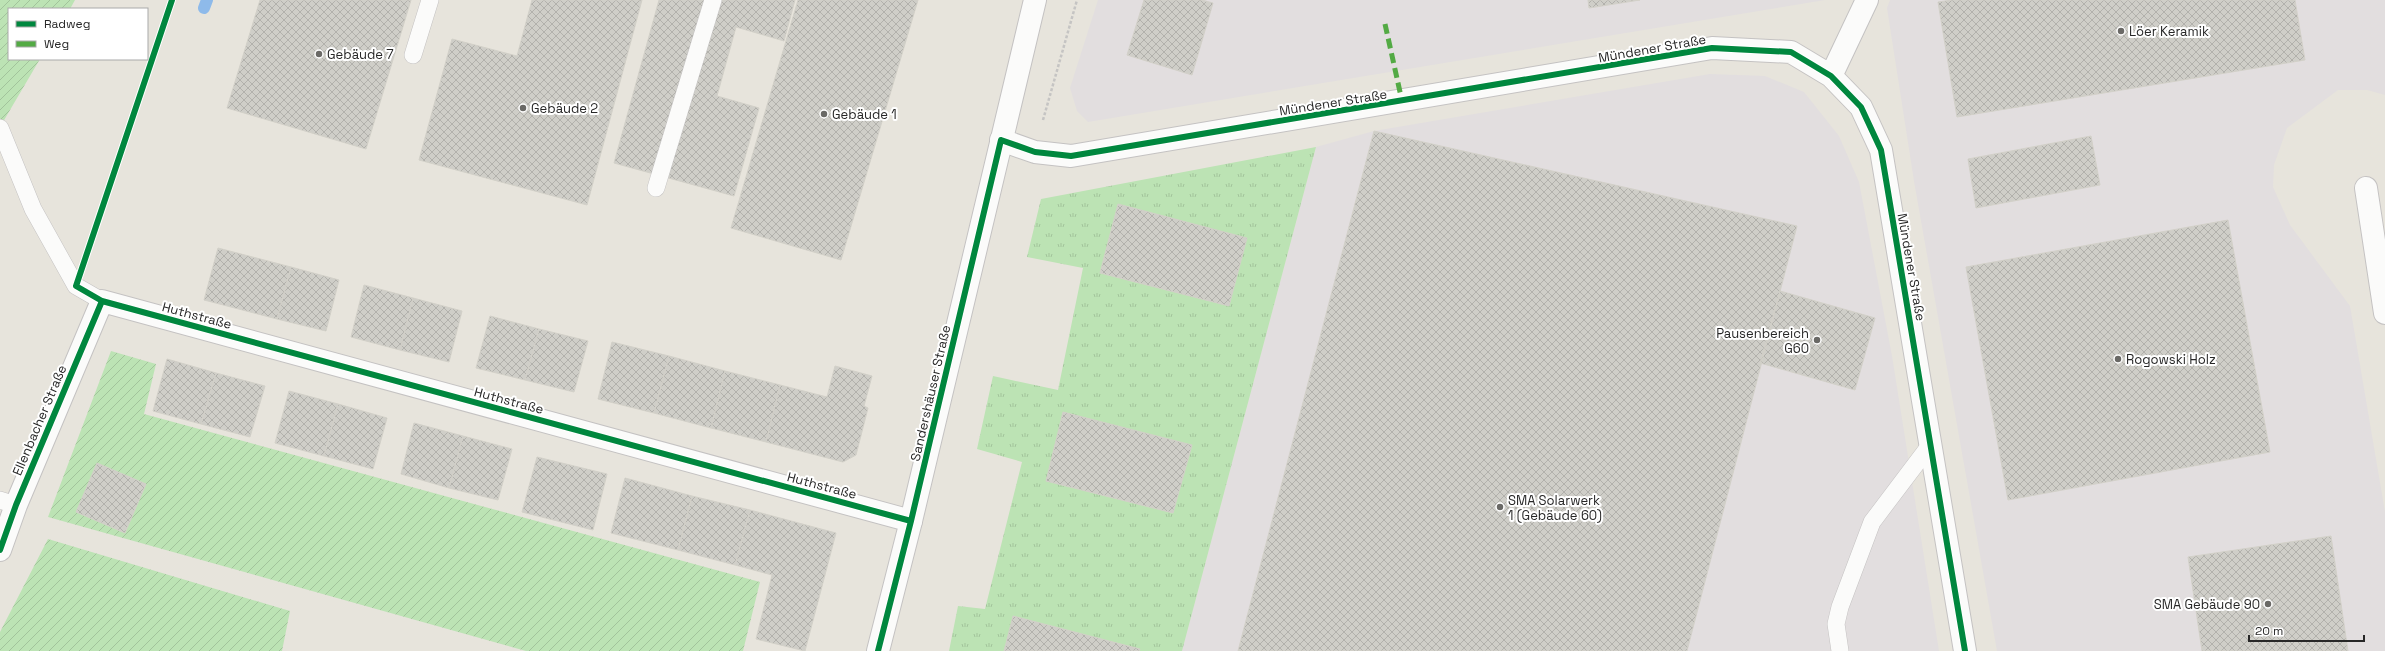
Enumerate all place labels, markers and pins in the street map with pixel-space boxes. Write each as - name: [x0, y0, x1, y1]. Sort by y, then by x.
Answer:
- place label: Löer Keramik: [2129, 23, 2209, 40]
- marker: Löer Keramik: [2116, 26, 2126, 36]
- place label: Gebäude 7: [327, 46, 394, 63]
- marker: Gebäude 7: [314, 49, 324, 59]
- place label: Gebäude 2: [531, 100, 598, 117]
- marker: Gebäude 2: [518, 103, 528, 113]
- place label: Gebäude 1: [832, 106, 897, 123]
- marker: Gebäude 1: [819, 109, 829, 119]
- place label: Pausenbereich G60: [1716, 325, 1809, 357]
- marker: Pausenbereich G60: [1812, 335, 1822, 345]
- place label: Rogowski Holz: [2126, 351, 2216, 368]
- marker: Rogowski Holz: [2113, 354, 2123, 364]
- place label: SMA Solarwerk 1 (Gebäude 60): [1508, 492, 1602, 524]
- marker: SMA Solarwerk 1 (Gebäude 60): [1495, 502, 1505, 512]
- place label: SMA Gebäude 90: [2154, 596, 2260, 613]
- marker: SMA Gebäude 90: [2263, 599, 2273, 609]

